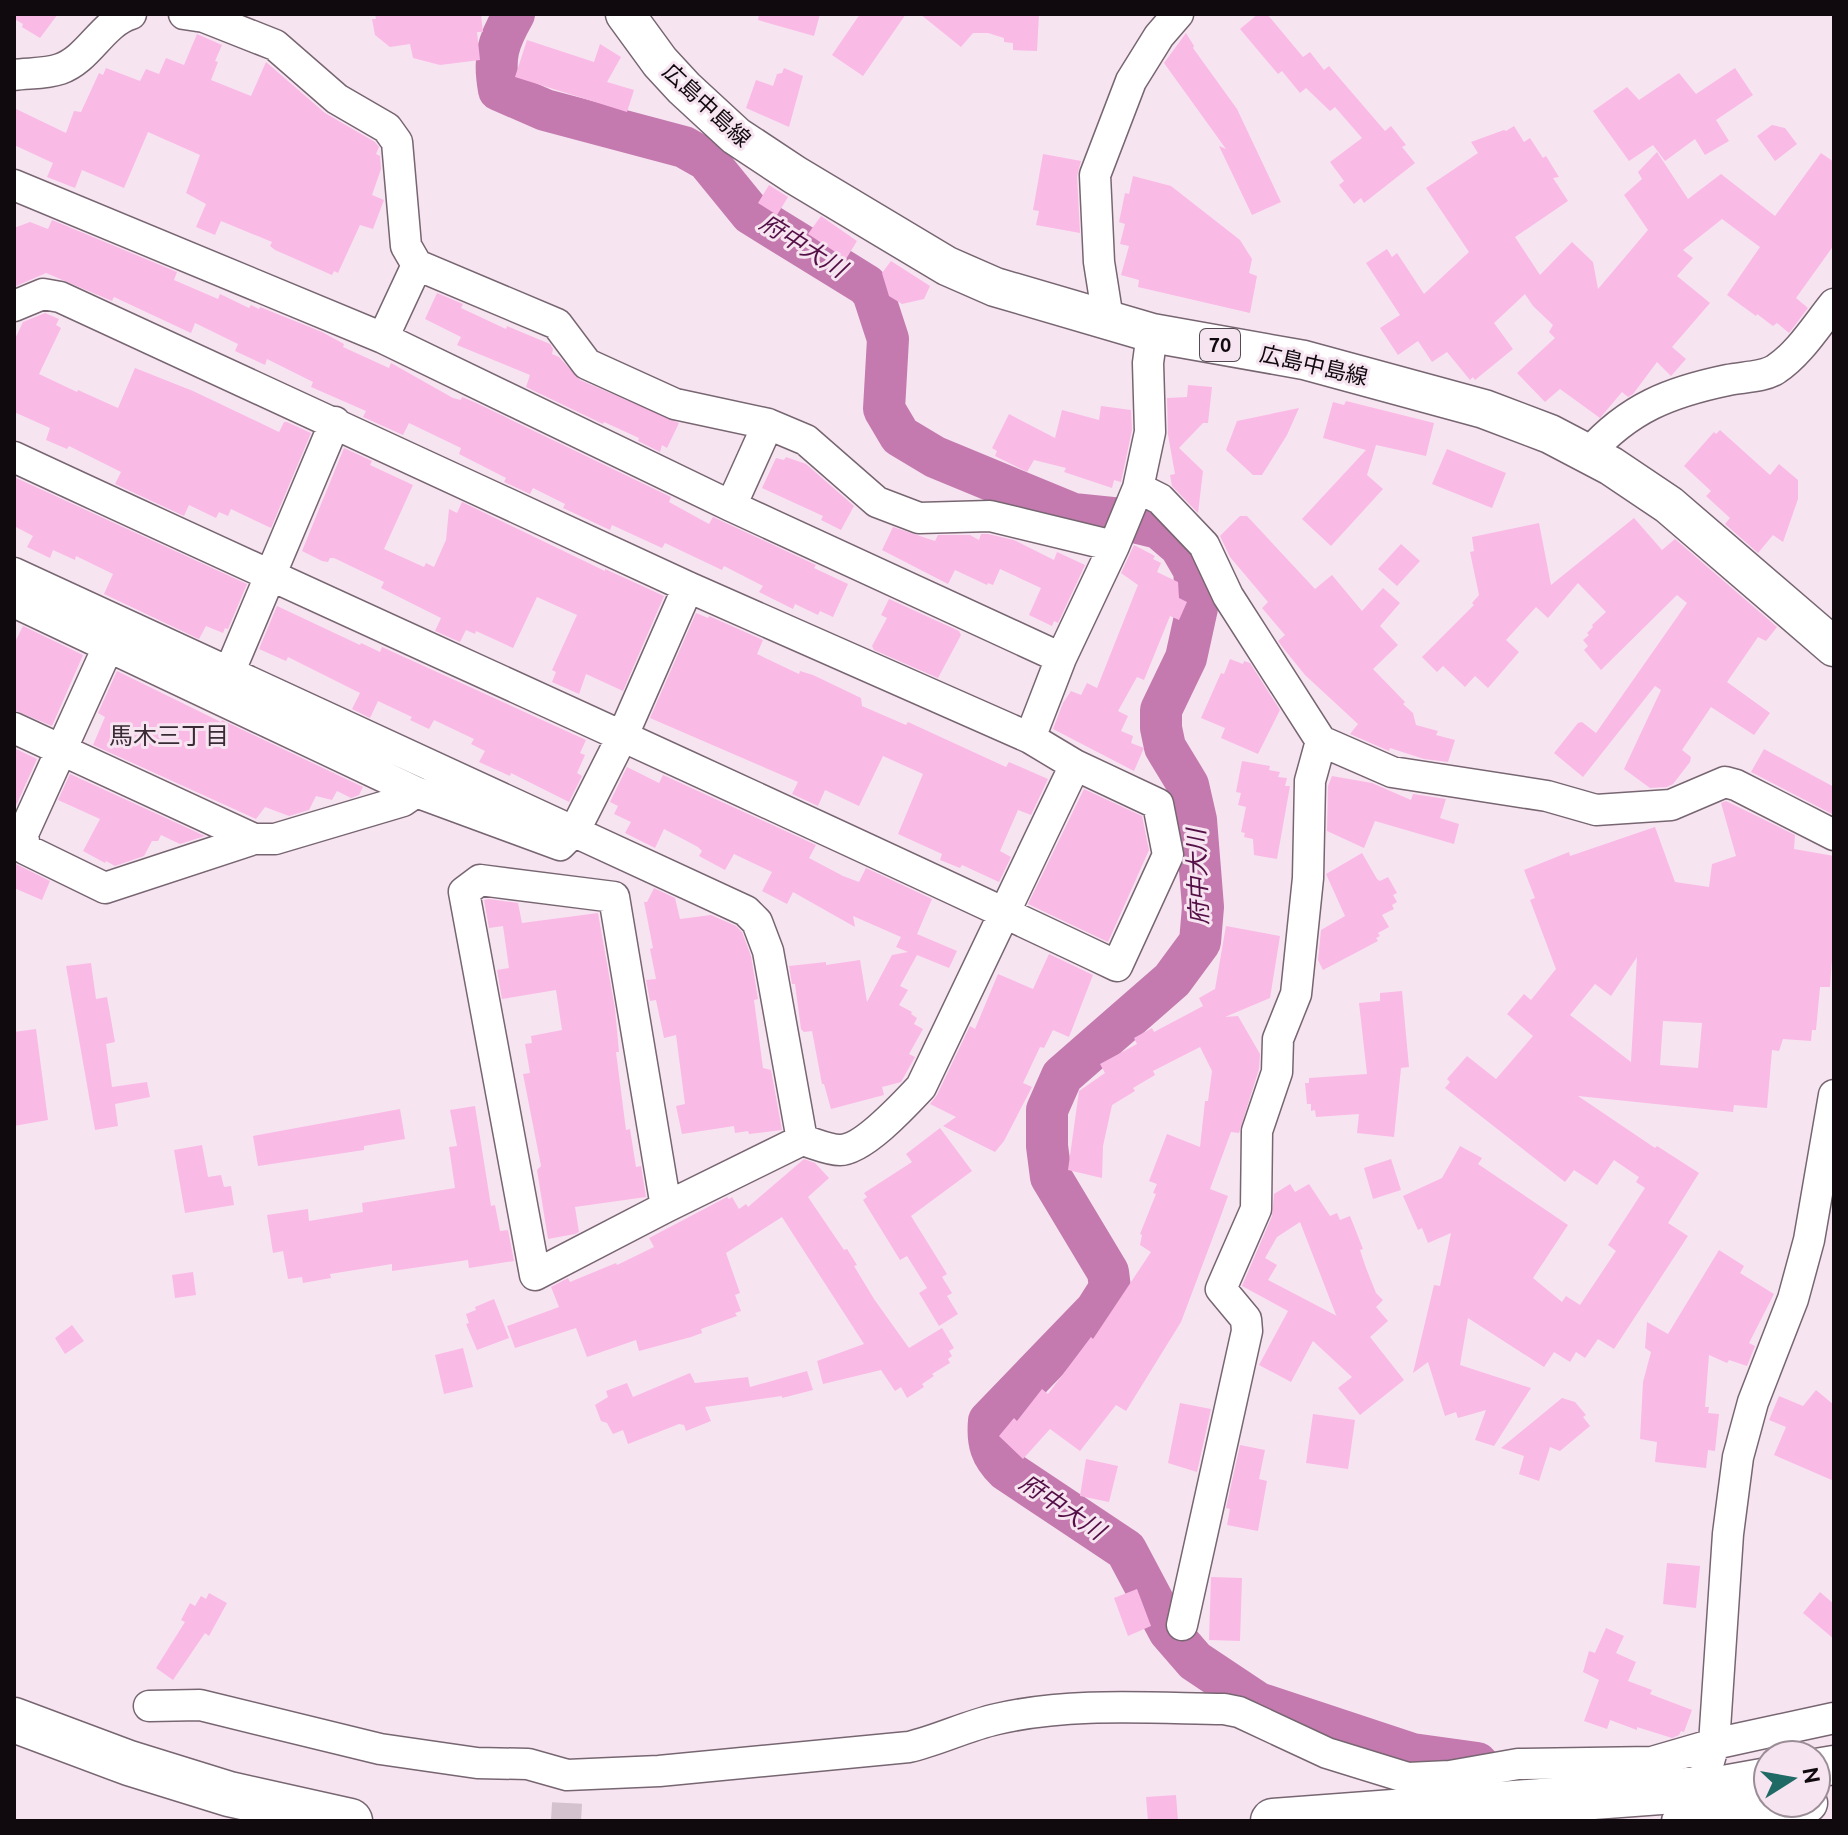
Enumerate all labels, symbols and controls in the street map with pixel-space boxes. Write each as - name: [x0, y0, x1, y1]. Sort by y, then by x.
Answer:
- street label: 広島中島線: [659, 58, 756, 151]
- water label: 府中大川: [755, 209, 854, 284]
- road number: 70: [1200, 329, 1240, 361]
- street label: 広島中島線: [1258, 340, 1371, 389]
- district label: 馬木三丁目: [109, 722, 229, 749]
- water label: 府中大川: [1182, 826, 1213, 925]
- water label: 府中大川: [1015, 1469, 1112, 1546]
- north arrow: [1752, 1739, 1832, 1819]
- text: N: [1798, 1765, 1826, 1786]

